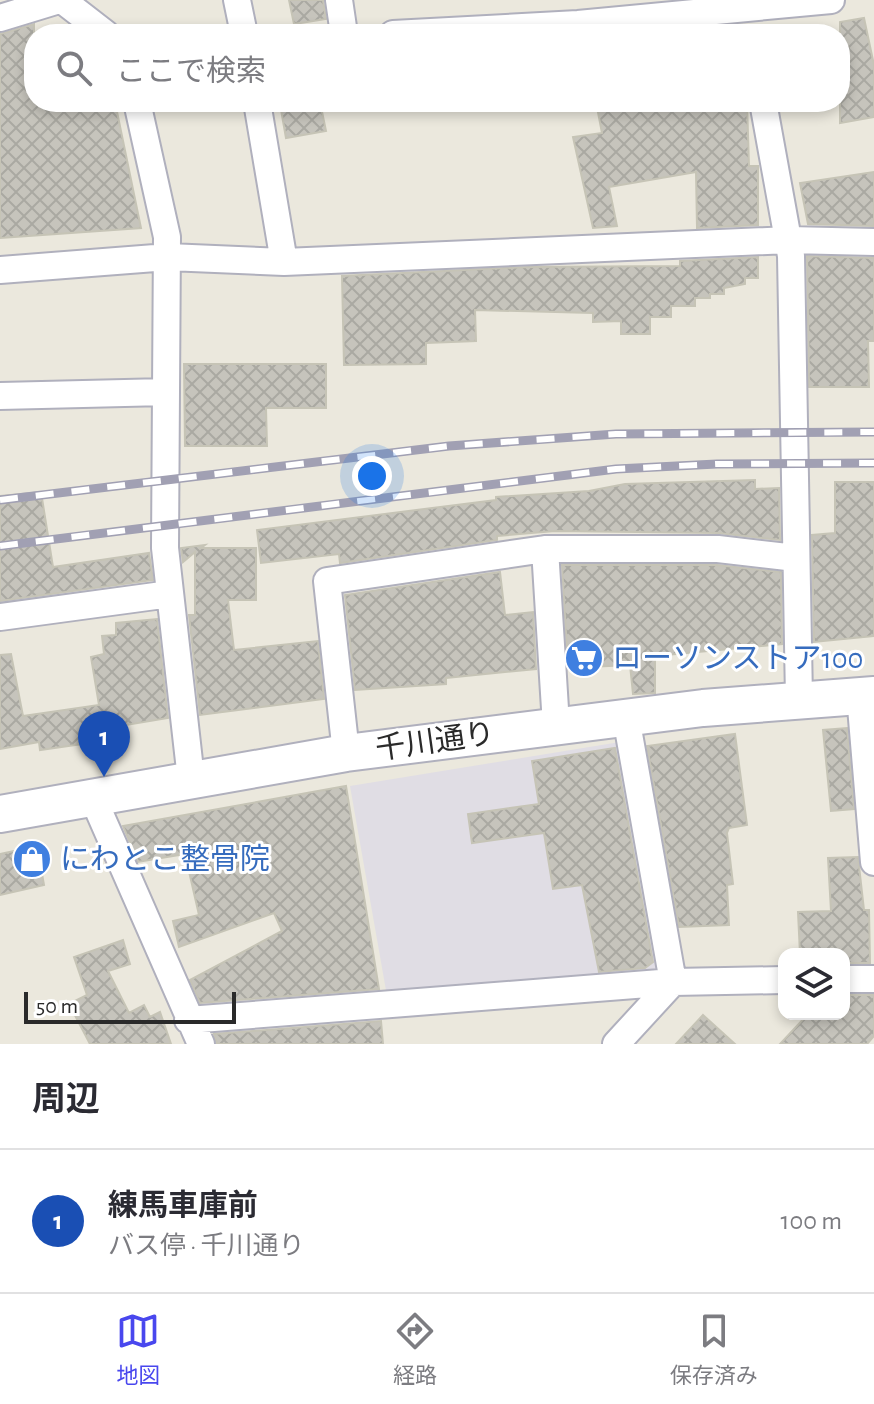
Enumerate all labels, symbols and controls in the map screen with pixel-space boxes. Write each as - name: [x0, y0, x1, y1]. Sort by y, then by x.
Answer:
- search box: [24, 24, 850, 112]
- icon: search: [52, 46, 96, 90]
- text: ここで検索: [116, 57, 266, 87]
- your location: [352, 456, 392, 496]
- supermarket icon: ローソンストア100: [563, 637, 605, 679]
- place label: ローソンストア100: [612, 644, 863, 674]
- pin: 1: [78, 711, 130, 777]
- street label: 千川通り: [373, 718, 497, 765]
- shop icon: にわとこ整骨院: [11, 838, 53, 880]
- place label: にわとこ整骨院: [60, 843, 270, 875]
- map controls: [778, 948, 850, 1020]
- button: layers: [778, 948, 850, 1020]
- scale bar: [24, 988, 236, 1024]
- text: 50 m: [36, 995, 78, 1017]
- text: 周辺: [32, 1083, 100, 1117]
- text: 練馬車庫前: [108, 1191, 258, 1221]
- text: 1: [53, 1208, 63, 1234]
- text: 100 m: [781, 1208, 842, 1234]
- text: バス停 · 千川通り: [108, 1233, 305, 1259]
- tab: 地図: [116, 1309, 160, 1389]
- tab: 経路: [393, 1309, 437, 1389]
- tab: 保存済み: [670, 1309, 758, 1389]

